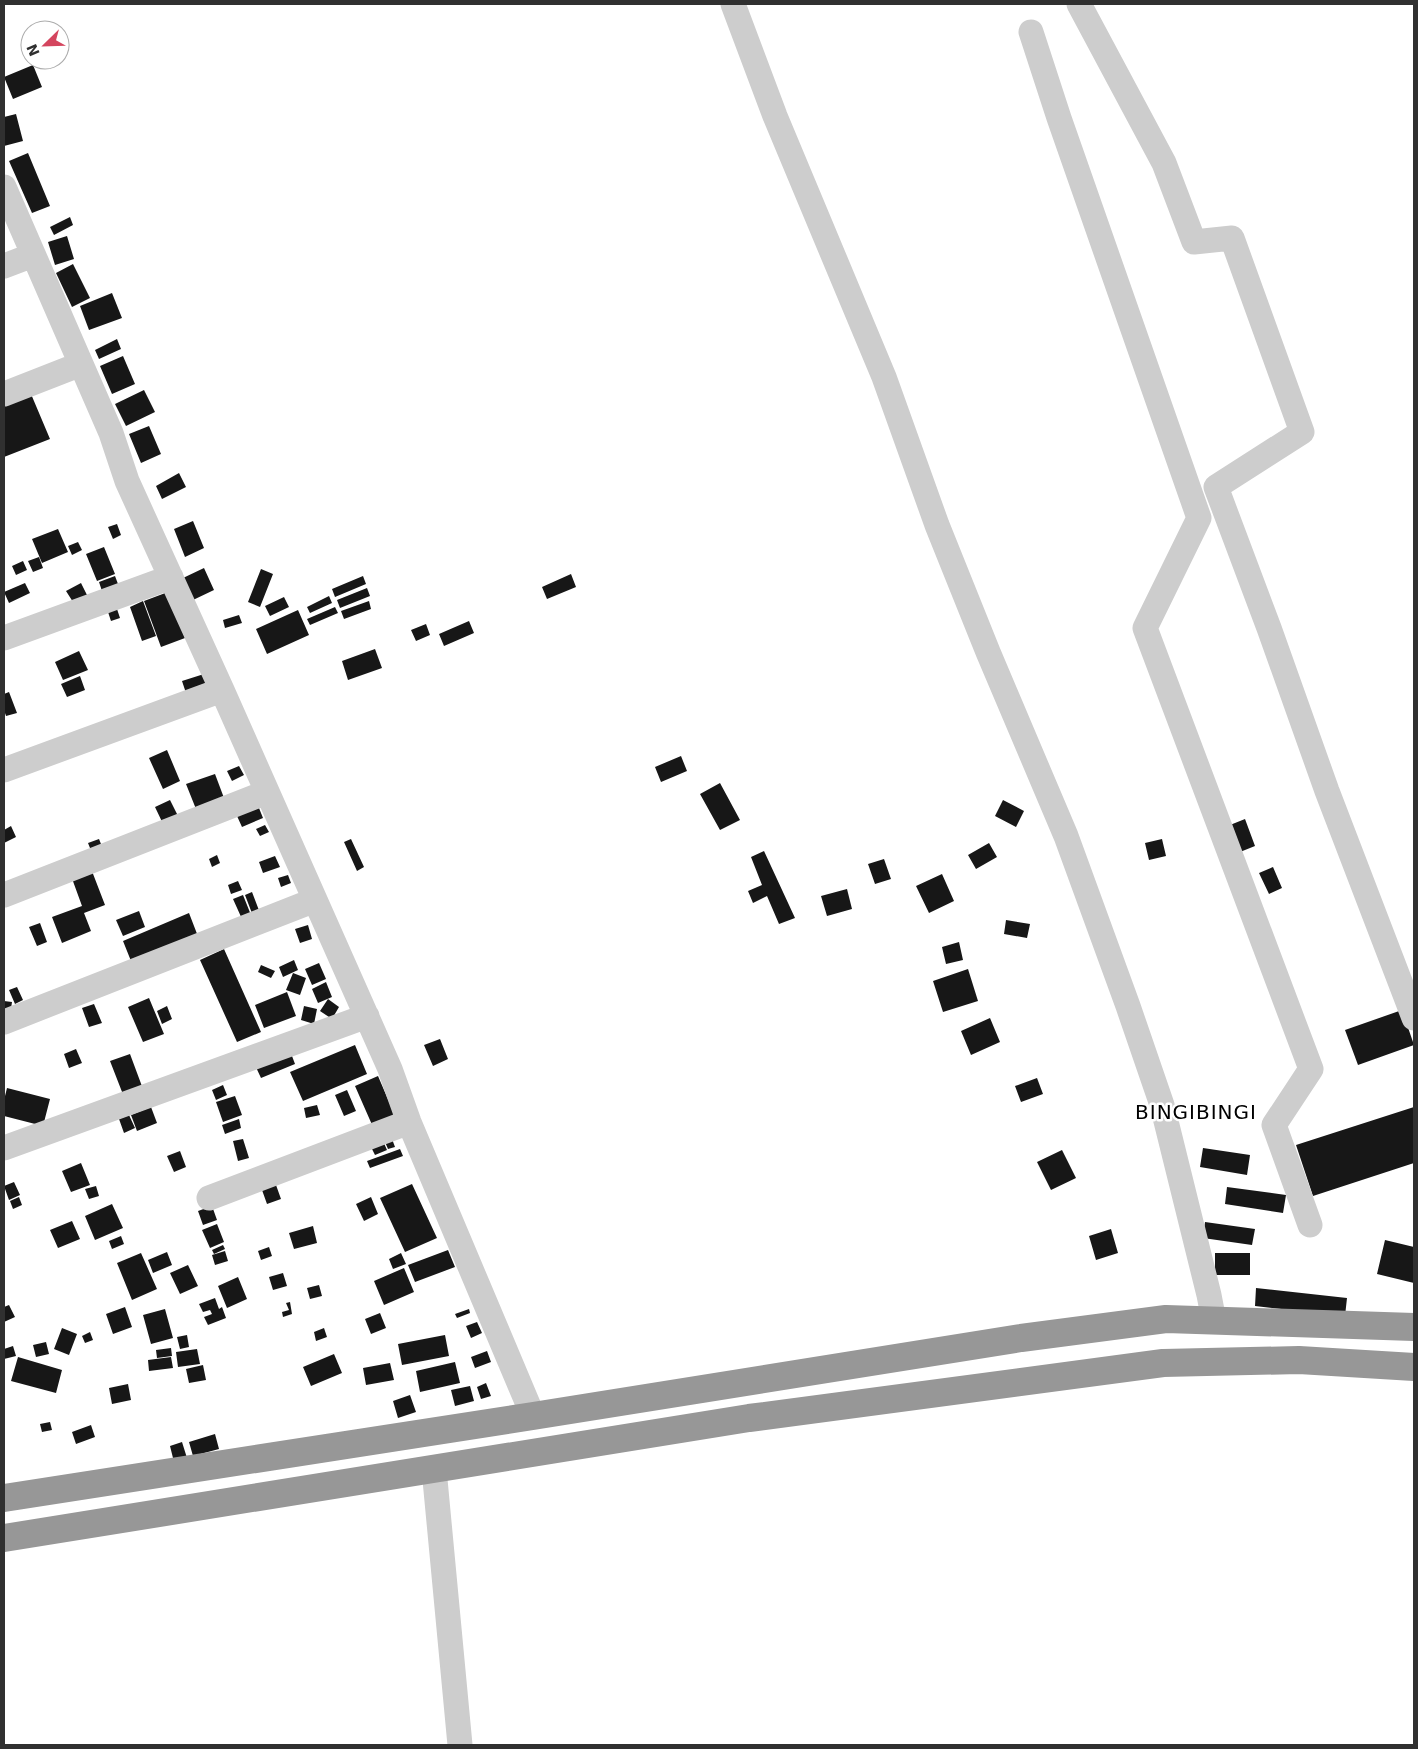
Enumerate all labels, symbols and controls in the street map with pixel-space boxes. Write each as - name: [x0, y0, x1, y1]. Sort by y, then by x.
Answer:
- north arrow: [20, 20, 70, 70]
- text: N: [23, 42, 43, 59]
- district label: BINGIBINGI: [1135, 1100, 1257, 1124]

